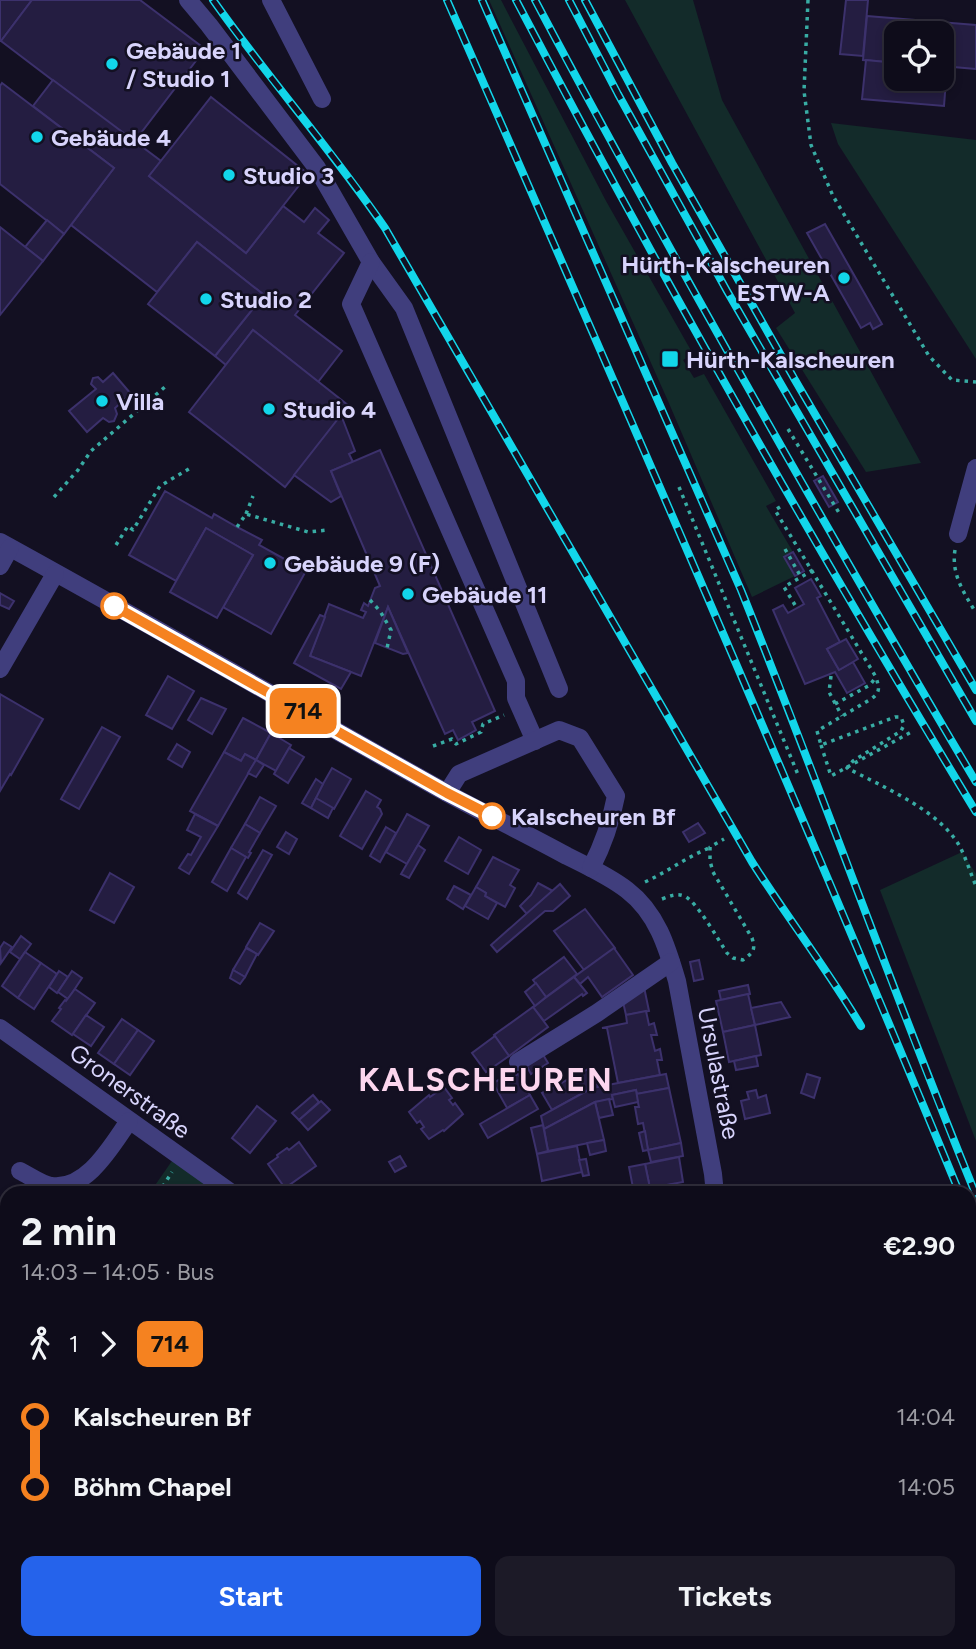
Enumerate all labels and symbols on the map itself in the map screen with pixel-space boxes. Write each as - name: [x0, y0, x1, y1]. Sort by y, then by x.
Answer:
- place label: Gebäude 1 / Studio 1: [126, 36, 241, 93]
- marker: Gebäude 1 / Studio 1: [104, 56, 120, 72]
- place label: Gebäude 4: [51, 123, 171, 152]
- marker: Gebäude 4: [29, 129, 45, 145]
- place label: Studio 3: [243, 161, 334, 190]
- marker: Studio 3: [221, 167, 237, 183]
- place label: Hürth-Kalscheuren ESTW-A: [621, 250, 830, 307]
- marker: Hürth-Kalscheuren ESTW-A: [836, 270, 852, 286]
- place label: Studio 2: [220, 285, 312, 314]
- marker: Studio 2: [198, 291, 214, 307]
- place label: Hürth-Kalscheuren: [686, 345, 895, 374]
- marker: Hürth-Kalscheuren: [660, 349, 680, 369]
- place label: Villa: [116, 387, 164, 416]
- marker: Villa: [94, 393, 110, 409]
- place label: Studio 4: [283, 395, 376, 424]
- marker: Studio 4: [261, 401, 277, 417]
- place label: Gebäude 9 (F): [284, 549, 440, 578]
- marker: Gebäude 9 (F): [262, 555, 278, 571]
- place label: Gebäude 11: [422, 580, 547, 609]
- marker: Gebäude 11: [400, 586, 416, 602]
- unlabelled marker: [101, 593, 127, 619]
- line badge: 714: [263, 688, 343, 734]
- place label: Kalscheuren Bf: [511, 802, 676, 831]
- marker: Kalscheuren Bf: [479, 803, 505, 829]
- street label: Ursulastraße: [692, 1004, 746, 1142]
- street label: Gronerstraße: [64, 1037, 196, 1145]
- district label: KALSCHEUREN: [358, 1061, 614, 1099]

